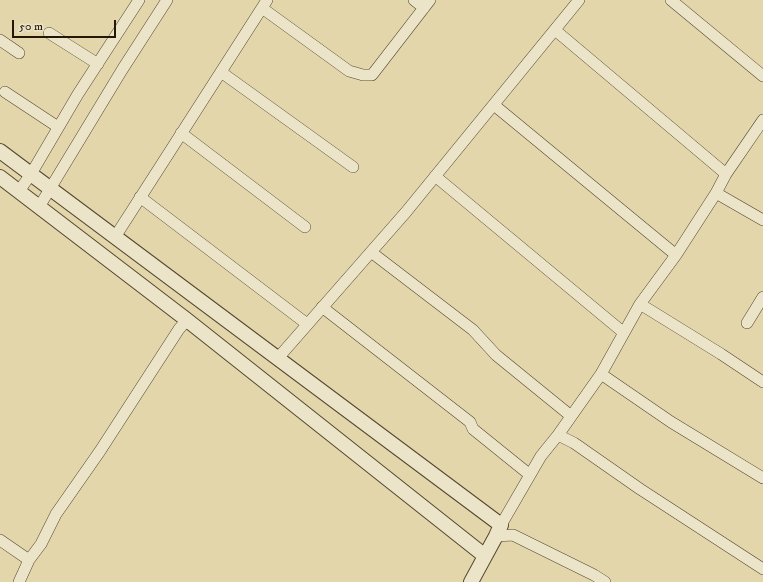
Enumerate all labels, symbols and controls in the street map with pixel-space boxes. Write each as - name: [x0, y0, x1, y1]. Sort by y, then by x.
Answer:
- scale bar: [14, 12, 118, 38]
- text: 50 m: [19, 19, 43, 34]

